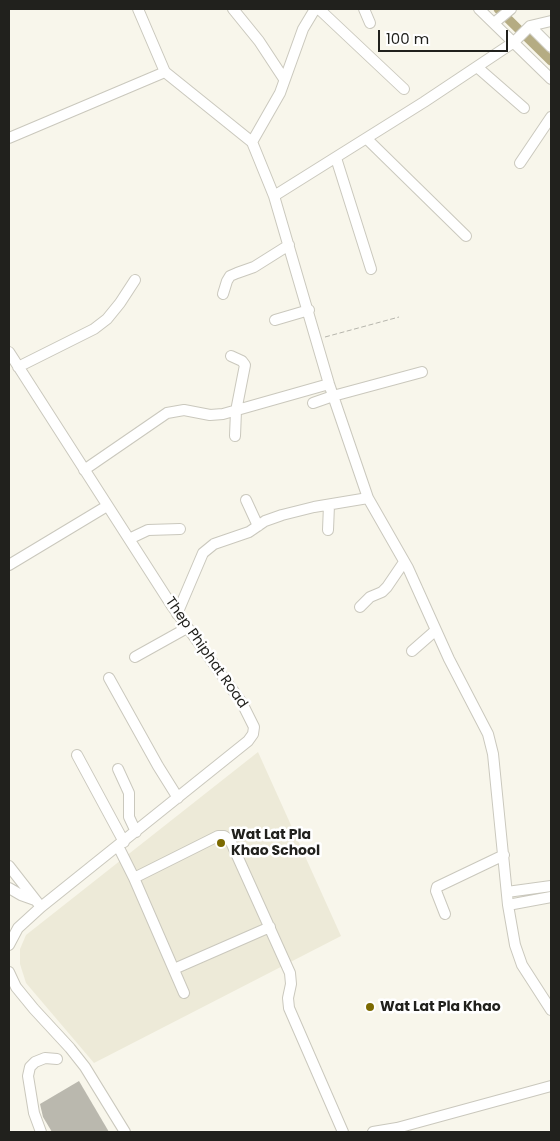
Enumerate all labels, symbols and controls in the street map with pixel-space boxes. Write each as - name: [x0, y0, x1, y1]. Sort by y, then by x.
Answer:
- scale bar: [380, 20, 510, 52]
- text: 100 m: [386, 28, 429, 49]
- street label: Thep Phiphat Road: [161, 594, 251, 712]
- place label: Wat Lat Pla Khao School: [231, 827, 320, 860]
- marker: Wat Lat Pla Khao School: [215, 837, 227, 849]
- place label: Wat Lat Pla Khao: [380, 999, 501, 1015]
- marker: Wat Lat Pla Khao: [364, 1001, 376, 1013]

